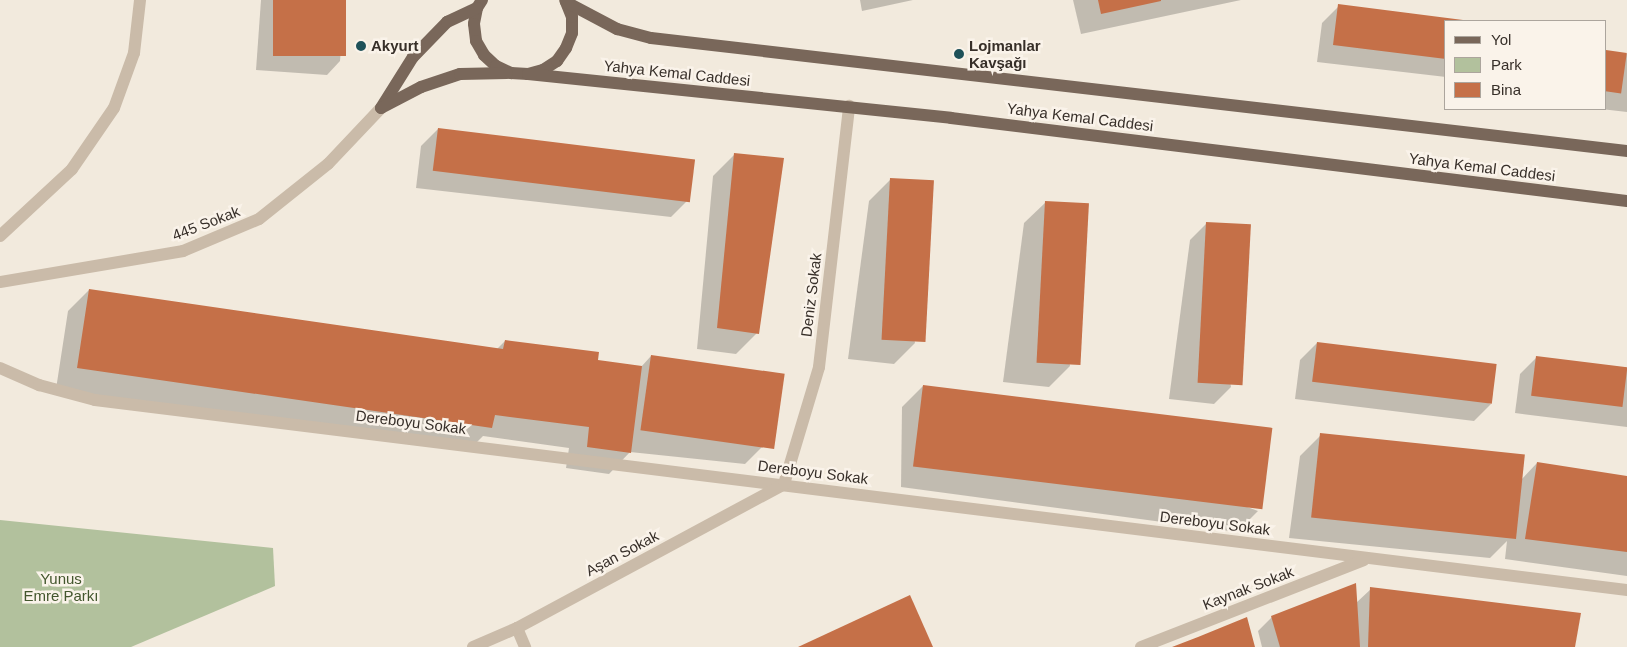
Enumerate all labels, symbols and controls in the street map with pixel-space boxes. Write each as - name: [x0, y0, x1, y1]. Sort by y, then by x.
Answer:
- legend: [1444, 20, 1607, 110]
- text: Yol: [1491, 31, 1511, 48]
- place label: Lojmanlar Kavşağı: [969, 36, 1041, 71]
- place label: Akyurt: [371, 37, 419, 55]
- marker: Akyurt: [355, 40, 367, 52]
- marker: Lojmanlar Kavşağı: [953, 48, 965, 60]
- street label: Yahya Kemal Caddesi: [603, 56, 751, 90]
- text: Park: [1491, 56, 1522, 73]
- text: Bina: [1491, 81, 1521, 98]
- street label: Yahya Kemal Caddesi: [1006, 99, 1154, 135]
- street label: Yahya Kemal Caddesi: [1408, 149, 1556, 185]
- street label: 445 Sokak: [170, 202, 242, 244]
- street label: Deniz Sokak: [797, 252, 825, 338]
- street label: Dereboyu Sokak: [355, 406, 467, 438]
- street label: Dereboyu Sokak: [757, 456, 869, 488]
- street label: Dereboyu Sokak: [1159, 507, 1271, 539]
- street label: Aşan Sokak: [582, 526, 662, 580]
- street label: Kaynak Sokak: [1200, 562, 1296, 614]
- park label: Yunus Emre Parkı: [23, 569, 99, 604]

